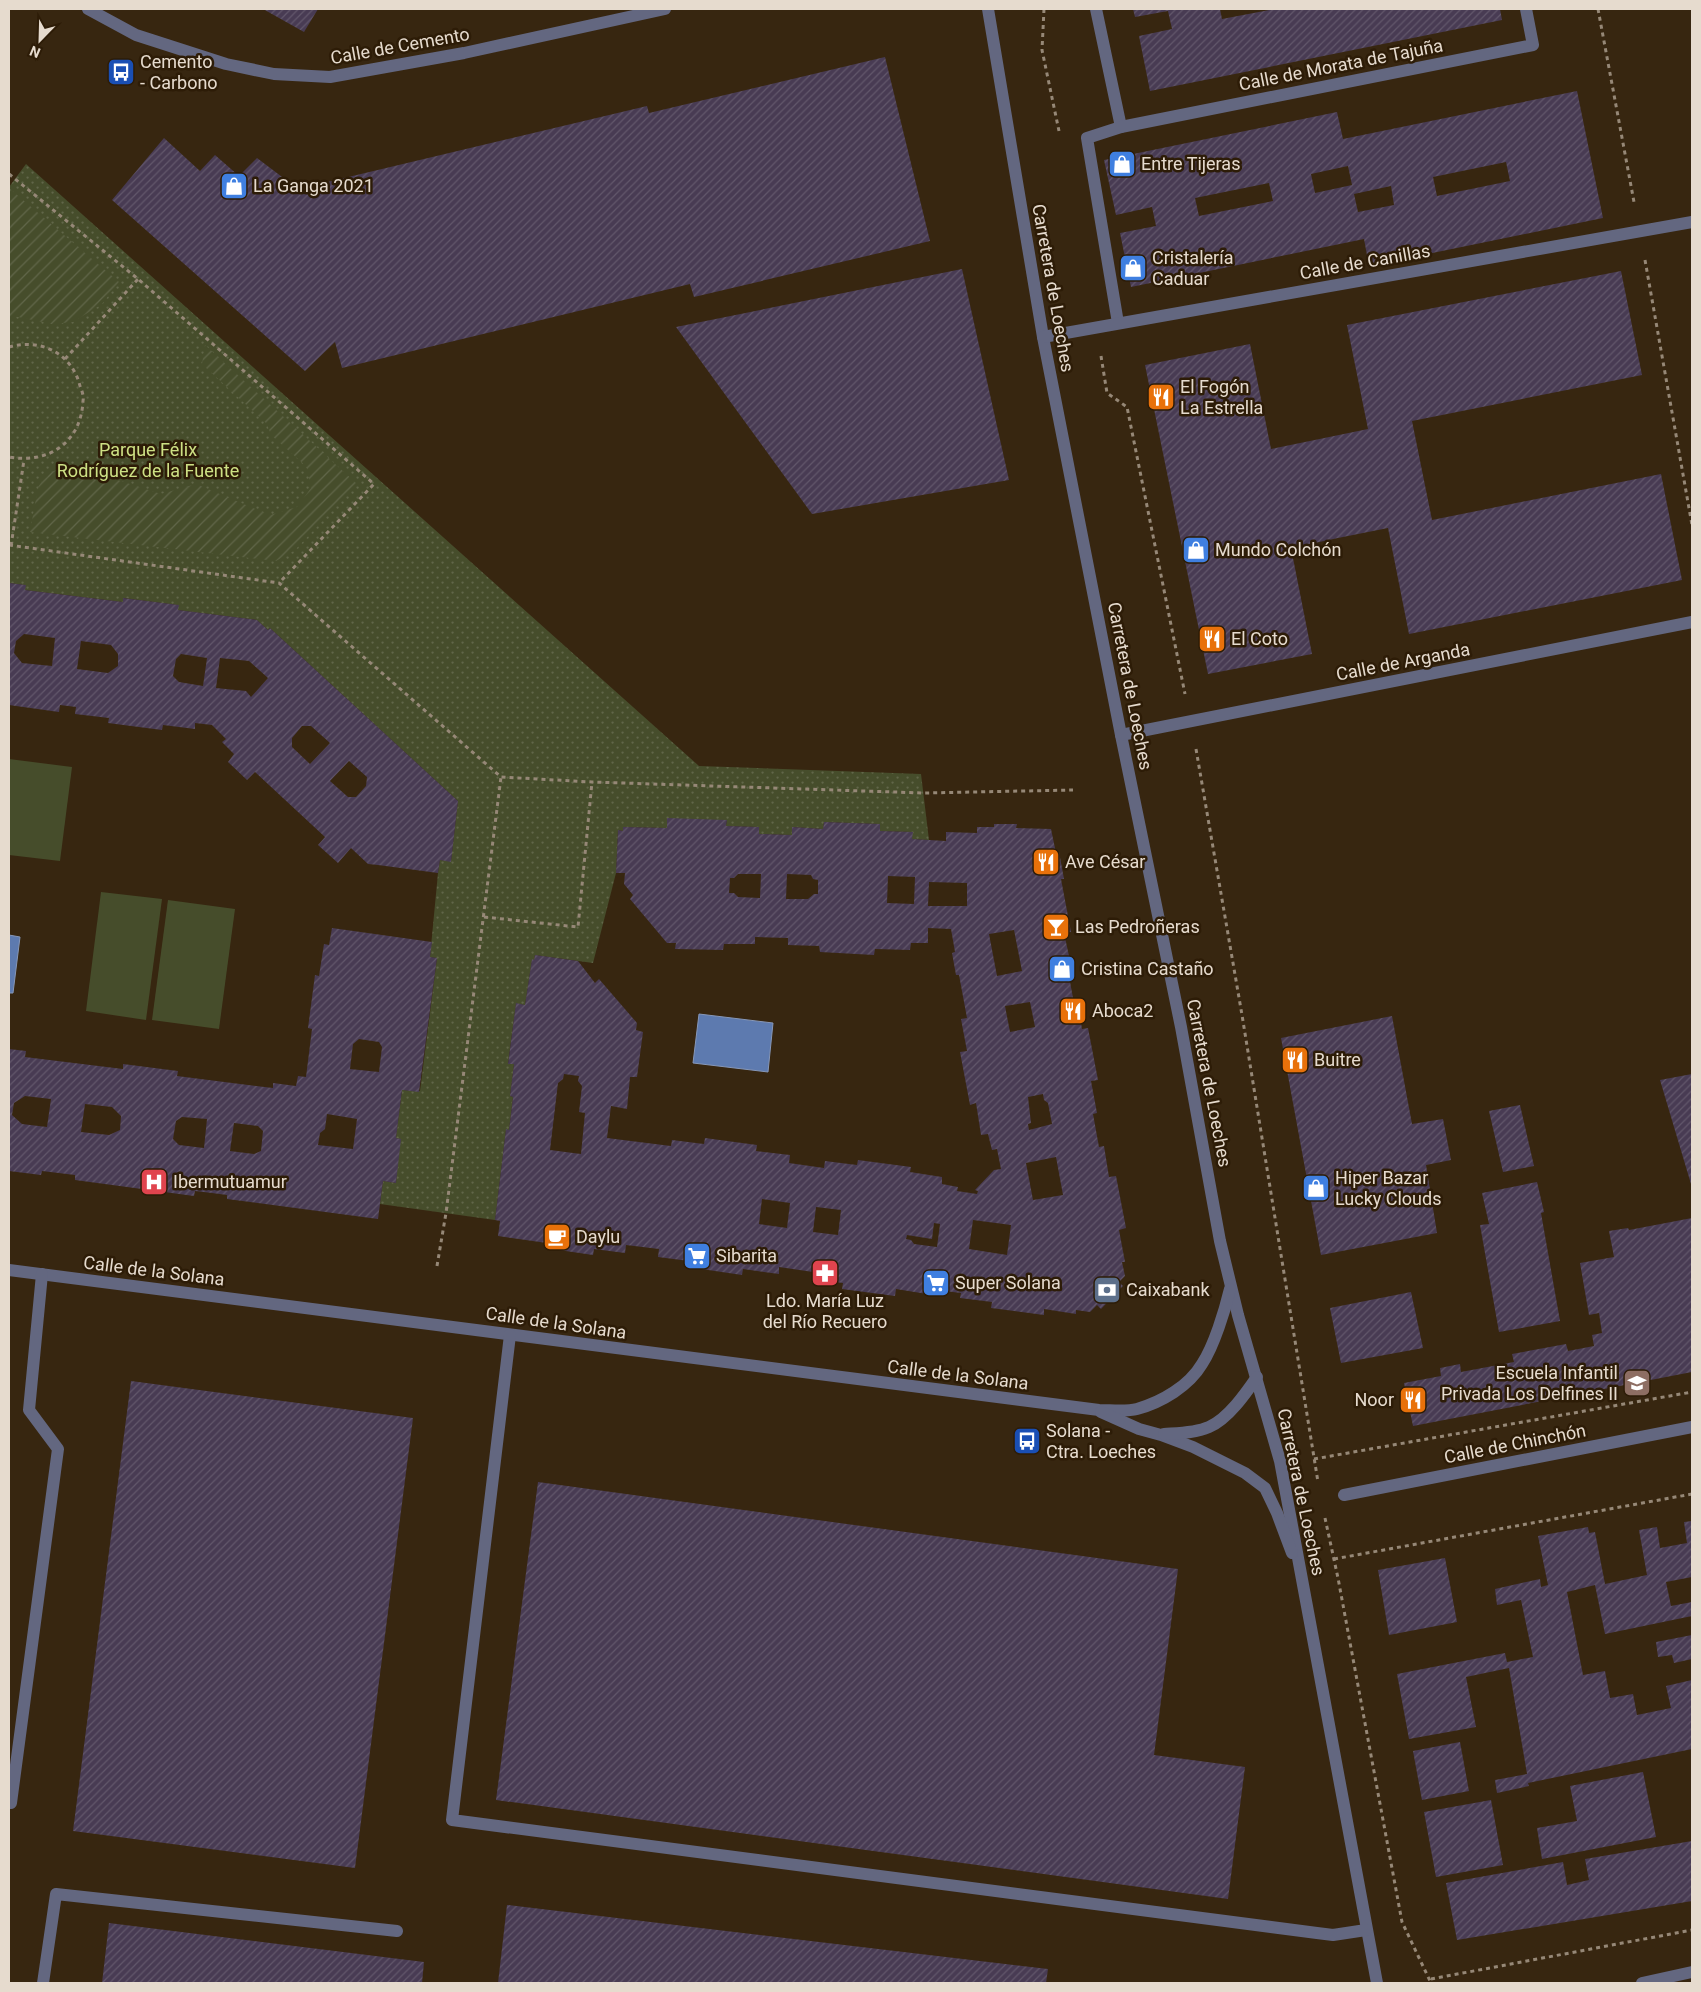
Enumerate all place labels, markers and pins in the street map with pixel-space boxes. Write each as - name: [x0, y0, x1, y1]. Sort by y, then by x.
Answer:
- place label: Cemento - Carbono: [140, 51, 218, 93]
- bus stop icon: Cemento - Carbono: [106, 57, 136, 87]
- shop icon: Entre Tijeras: [1107, 149, 1137, 179]
- place label: Entre Tijeras: [1141, 153, 1240, 174]
- shop icon: La Ganga 2021: [219, 171, 249, 201]
- place label: La Ganga 2021: [253, 175, 374, 196]
- place label: Cristalería Caduar: [1152, 247, 1233, 289]
- shop icon: Cristalería Caduar: [1118, 253, 1148, 283]
- place label: El Fogón La Estrella: [1180, 376, 1263, 418]
- restaurant icon: El Fogón La Estrella: [1146, 382, 1176, 412]
- shop icon: Mundo Colchón: [1181, 535, 1211, 565]
- place label: Mundo Colchón: [1215, 539, 1341, 560]
- restaurant icon: El Coto: [1197, 624, 1227, 654]
- place label: El Coto: [1231, 628, 1288, 649]
- restaurant icon: Ave César: [1031, 847, 1061, 877]
- place label: Ave César: [1065, 851, 1145, 872]
- bar icon: Las Pedroñeras: [1041, 912, 1071, 942]
- place label: Las Pedroñeras: [1075, 916, 1200, 937]
- shop icon: Cristina Castaño: [1047, 954, 1077, 984]
- place label: Cristina Castaño: [1081, 958, 1214, 979]
- restaurant icon: Aboca2: [1058, 996, 1088, 1026]
- place label: Aboca2: [1092, 1000, 1153, 1021]
- restaurant icon: Buitre: [1280, 1045, 1310, 1075]
- place label: Buitre: [1314, 1049, 1361, 1070]
- hospital icon: Ibermutuamur: [139, 1167, 169, 1197]
- place label: Hiper Bazar Lucky Clouds: [1335, 1167, 1441, 1209]
- place label: Ibermutuamur: [173, 1171, 287, 1192]
- shop icon: Hiper Bazar Lucky Clouds: [1301, 1173, 1331, 1203]
- cafe icon: Daylu: [542, 1222, 572, 1252]
- place label: Daylu: [576, 1226, 620, 1247]
- supermarket icon: Sibarita: [682, 1241, 712, 1271]
- place label: Sibarita: [716, 1245, 777, 1266]
- pharmacy icon: Ldo. María Luz del Río Recuero: [810, 1258, 840, 1288]
- supermarket icon: Super Solana: [921, 1268, 951, 1298]
- place label: Super Solana: [955, 1272, 1061, 1293]
- bank icon: Caixabank: [1092, 1275, 1122, 1305]
- place label: Caixabank: [1126, 1279, 1210, 1300]
- place label: Ldo. María Luz del Río Recuero: [763, 1290, 887, 1332]
- place label: Escuela Infantil Privada Los Delfines II: [1441, 1362, 1618, 1404]
- school or university icon: Escuela Infantil Privada Los Delfines II: [1622, 1368, 1652, 1398]
- restaurant icon: Noor: [1398, 1385, 1428, 1415]
- place label: Noor: [1355, 1389, 1394, 1410]
- place label: Solana - Ctra. Loeches: [1046, 1420, 1156, 1462]
- bus stop icon: Solana - Ctra. Loeches: [1012, 1426, 1042, 1456]

